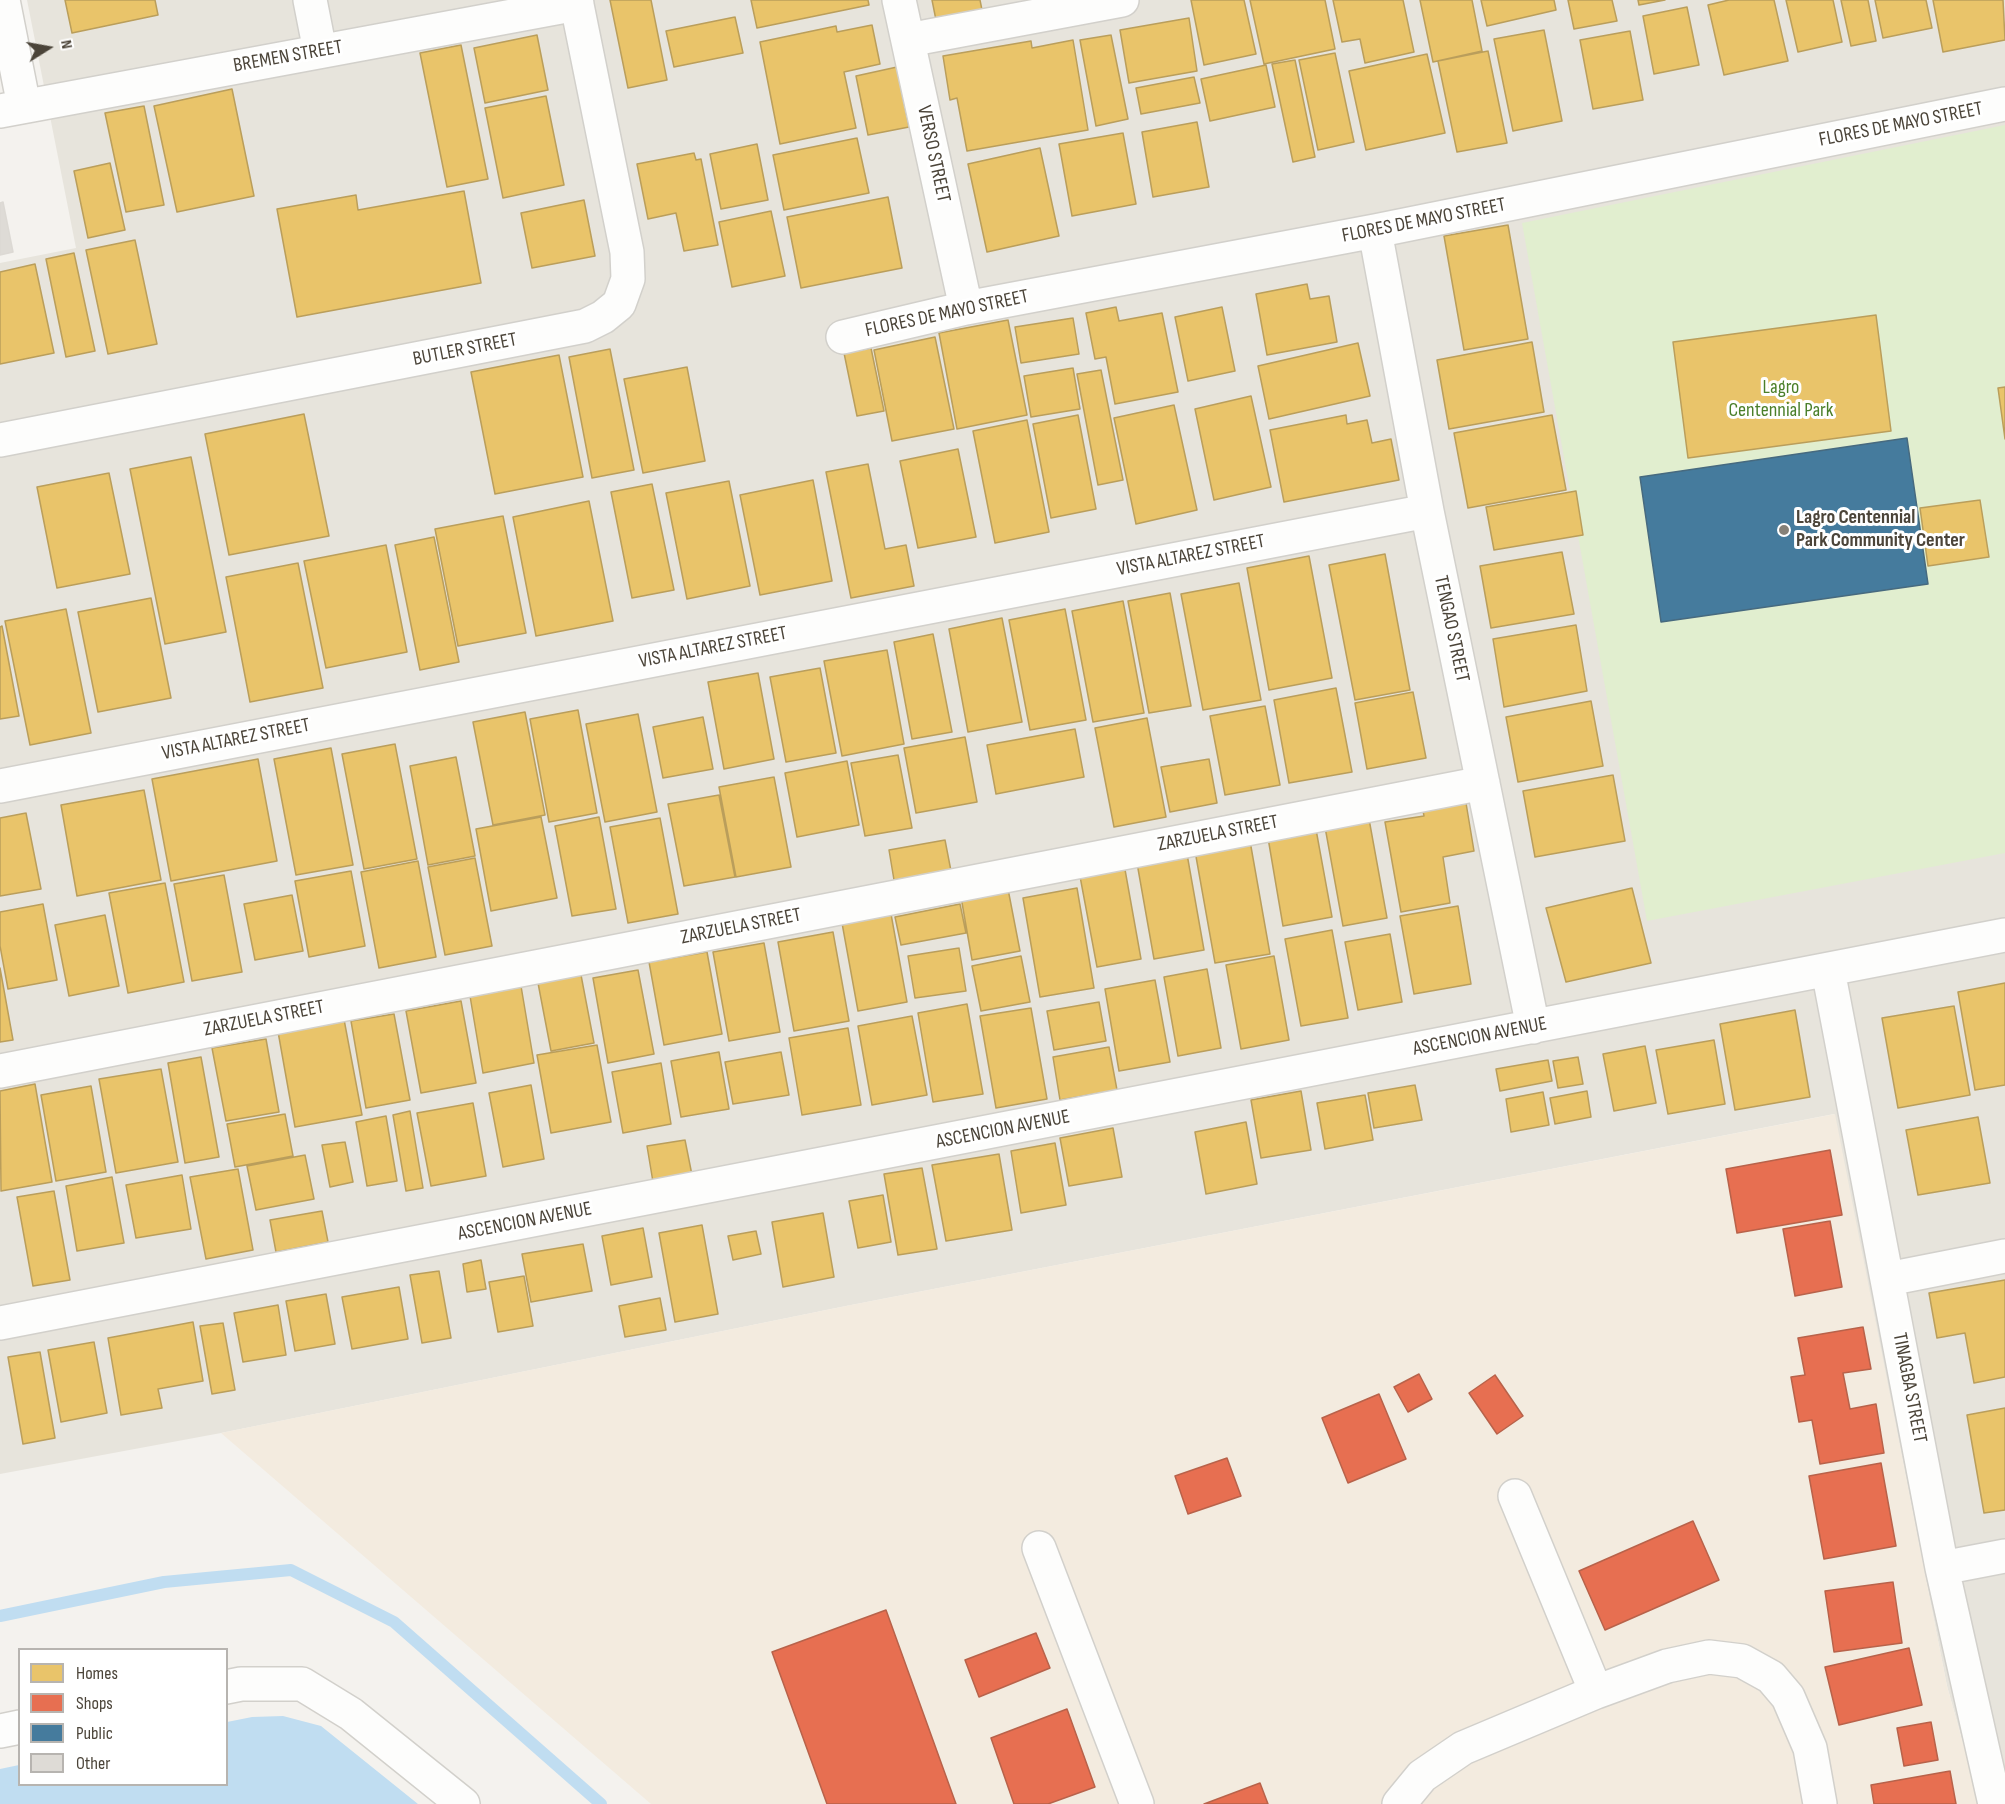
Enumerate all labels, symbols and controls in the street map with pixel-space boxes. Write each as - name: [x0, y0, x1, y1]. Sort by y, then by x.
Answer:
- north arrow: [18, 18, 78, 78]
- street label: BREMEN STREET: [232, 36, 344, 78]
- text: N: [56, 38, 76, 50]
- street label: FLORES DE MAYO STREET: [1817, 97, 1985, 153]
- street label: VERSO STREET: [911, 103, 955, 205]
- street label: FLORES DE MAYO STREET: [1340, 193, 1508, 249]
- street label: FLORES DE MAYO STREET: [863, 285, 1031, 343]
- street label: BUTLER STREET: [411, 328, 519, 372]
- park label: Lagro Centennial Park: [1729, 376, 1833, 423]
- place label: Lagro Centennial Park Community Center: [1796, 506, 1965, 553]
- marker: Lagro Centennial Park Community Center: [1777, 523, 1791, 537]
- street label: VISTA ALTAREZ STREET: [1115, 530, 1267, 582]
- street label: TENGAO STREET: [1428, 573, 1474, 685]
- street label: VISTA ALTAREZ STREET: [637, 622, 789, 674]
- street label: VISTA ALTAREZ STREET: [160, 714, 312, 766]
- street label: ZARZUELA STREET: [1156, 811, 1280, 857]
- street label: ZARZUELA STREET: [679, 904, 803, 950]
- street label: ZARZUELA STREET: [202, 996, 326, 1042]
- street label: ASCENCION AVENUE: [1411, 1012, 1549, 1062]
- street label: ASCENCION AVENUE: [934, 1105, 1072, 1155]
- street label: ASCENCION AVENUE: [456, 1197, 594, 1247]
- street label: TINAGBA STREET: [1887, 1331, 1931, 1445]
- legend: [18, 1648, 228, 1786]
- text: Homes: [76, 1663, 118, 1684]
- text: Shops: [76, 1693, 113, 1714]
- text: Public: [76, 1723, 113, 1744]
- text: Other: [76, 1753, 110, 1774]

